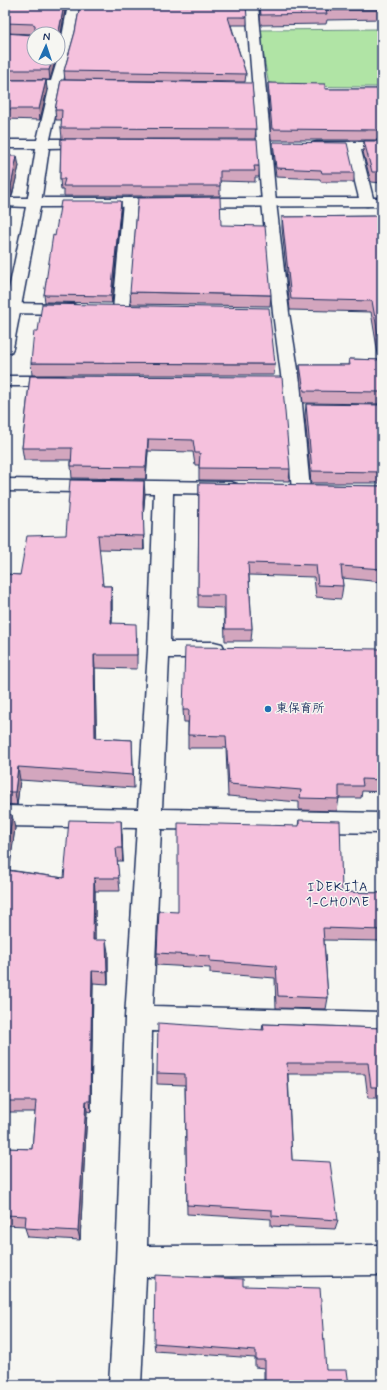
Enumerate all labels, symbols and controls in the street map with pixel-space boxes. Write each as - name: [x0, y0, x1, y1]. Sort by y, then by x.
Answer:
- north arrow: [26, 26, 66, 66]
- text: N: [42, 30, 50, 44]
- place label: 東保育所: [276, 701, 325, 717]
- marker: 東保育所: [263, 704, 273, 714]
- district label: IDEKITA 1-CHOME: [306, 879, 370, 911]

